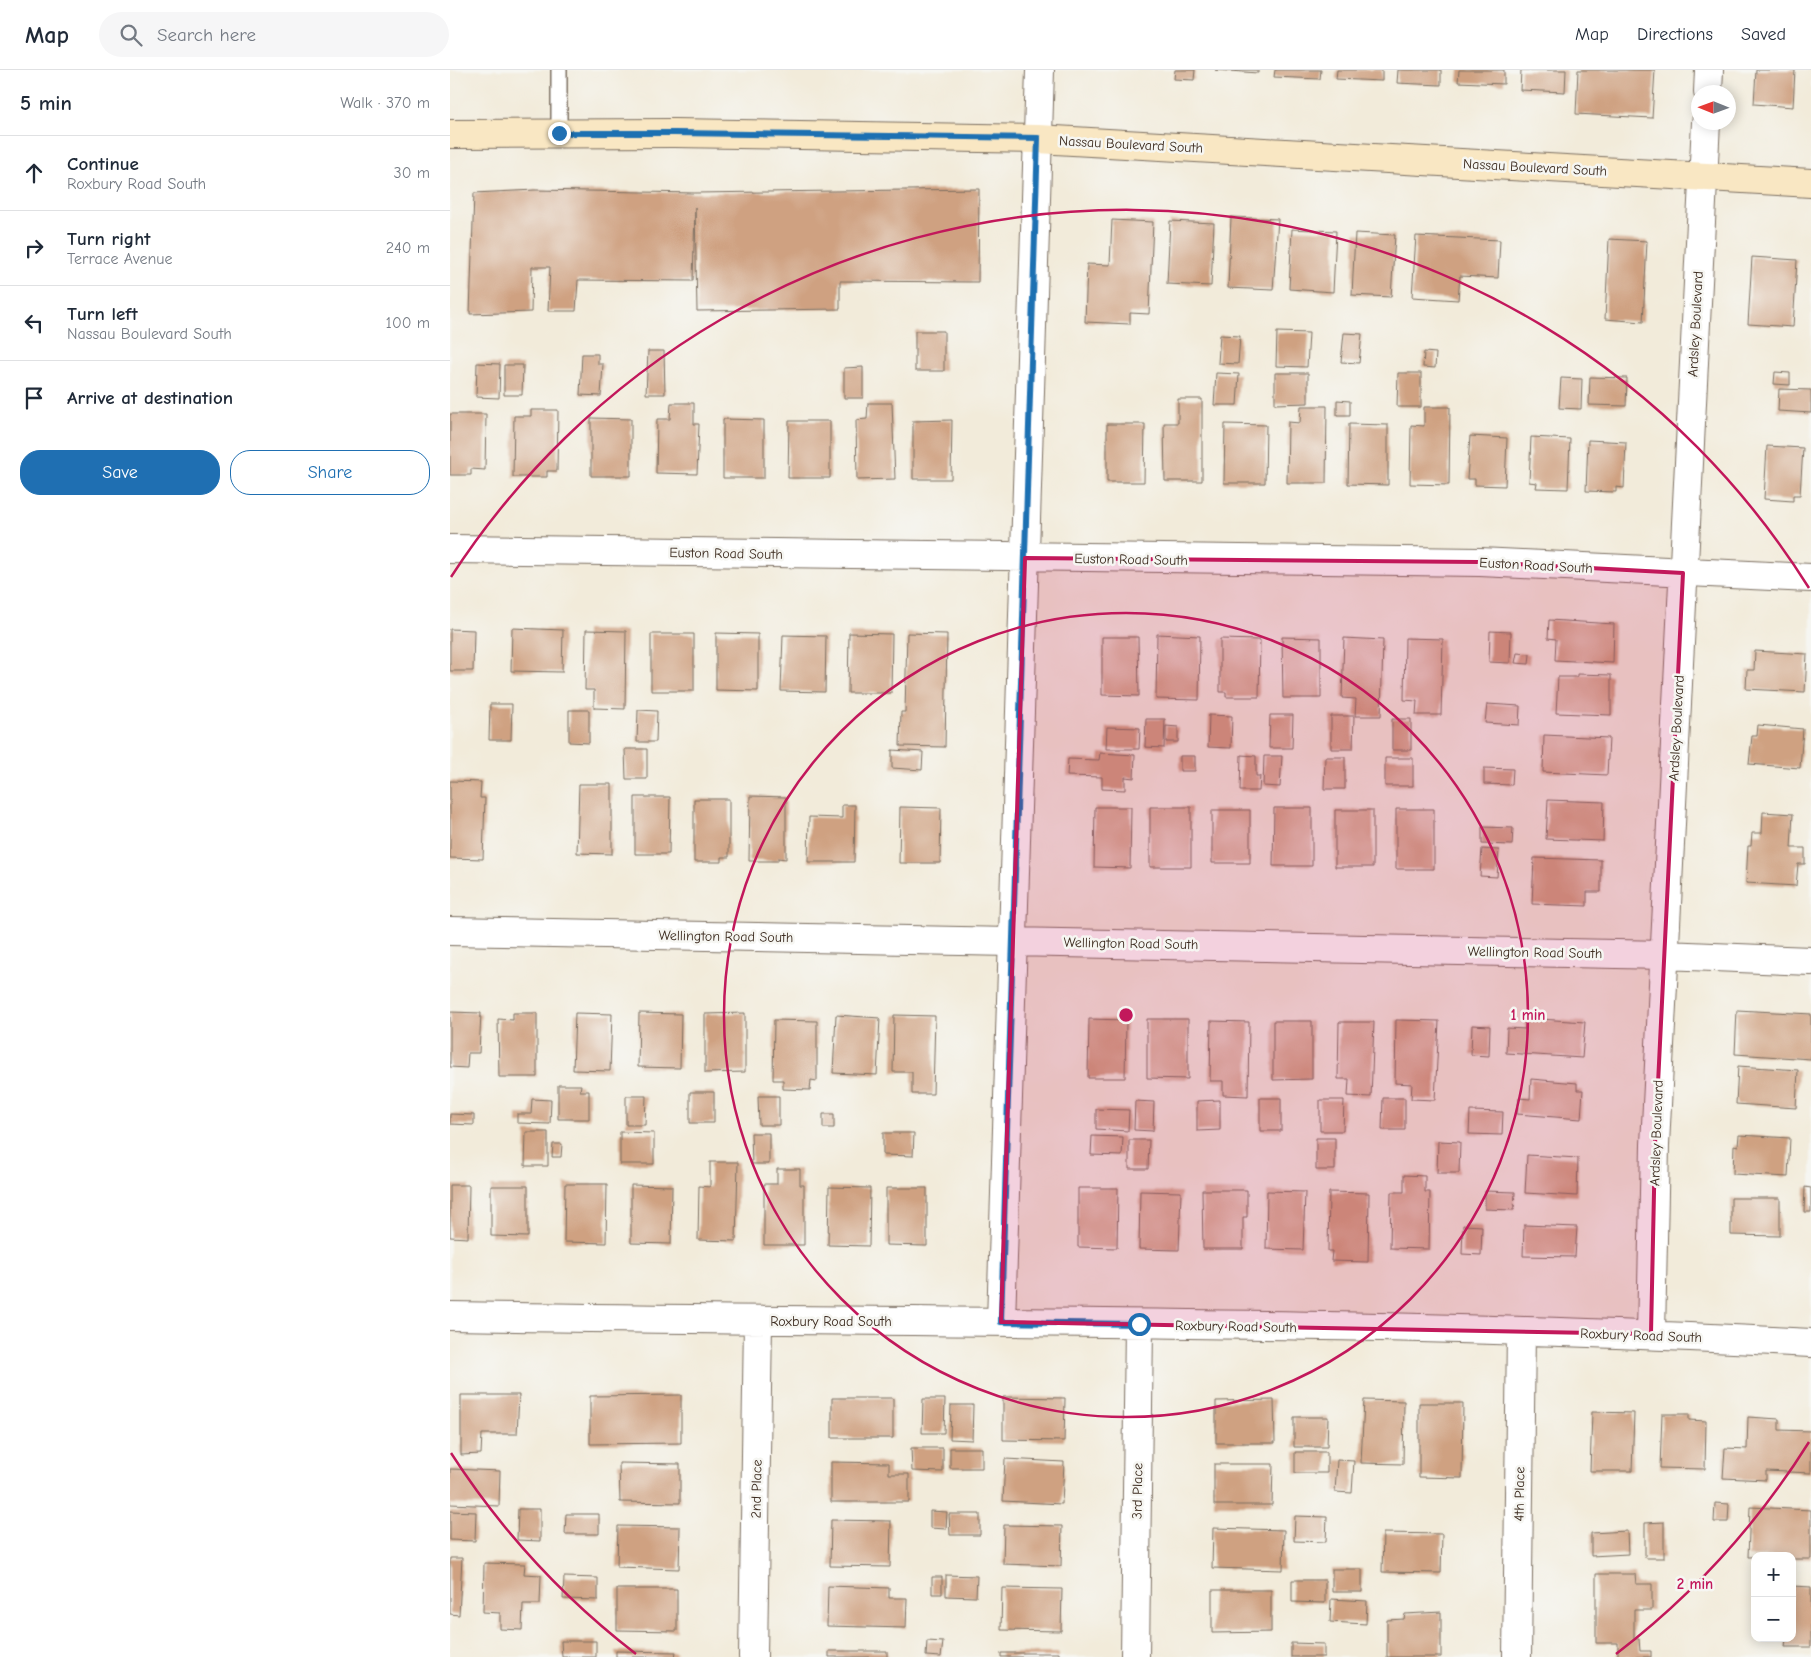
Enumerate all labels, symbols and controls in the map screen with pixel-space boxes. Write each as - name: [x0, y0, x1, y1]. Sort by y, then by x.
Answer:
- search box: [99, 12, 449, 57]
- text: Map: [25, 21, 69, 49]
- icon: search: [117, 21, 145, 49]
- text: Search here: [157, 24, 256, 46]
- text: Map: [1575, 24, 1609, 45]
- text: Directions: [1637, 24, 1713, 45]
- text: Saved: [1741, 24, 1786, 45]
- north arrow: [1691, 85, 1736, 130]
- text: 5 min: [20, 91, 72, 115]
- text: Walk · 370 m: [340, 94, 430, 112]
- route end: [548, 122, 571, 145]
- street label: Nassau Boulevard South: [1059, 132, 1203, 157]
- text: Continue: [67, 153, 139, 175]
- street label: Nassau Boulevard South: [1463, 155, 1607, 180]
- icon: ahead: [20, 159, 48, 187]
- text: 30 m: [394, 164, 430, 182]
- text: Roxbury Road South: [67, 175, 206, 193]
- text: Turn right: [67, 228, 151, 250]
- icon: right: [20, 234, 48, 262]
- text: 240 m: [386, 239, 430, 257]
- text: Terrace Avenue: [67, 250, 173, 268]
- street label: Ardsley Boulevard: [1684, 271, 1707, 378]
- text: Turn left: [67, 303, 138, 325]
- icon: left: [20, 309, 48, 337]
- text: 100 m: [386, 314, 430, 332]
- text: Nassau Boulevard South: [67, 325, 232, 343]
- icon: arrive: [20, 384, 48, 412]
- text: Arrive at destination: [67, 387, 233, 409]
- button: Save: [20, 450, 220, 495]
- button: Share: [230, 450, 430, 495]
- street label: Euston Road South: [669, 544, 783, 563]
- street label: Euston Road South: [1074, 550, 1188, 569]
- street label: Euston Road South: [1479, 554, 1593, 577]
- street label: Ardsley Boulevard: [1665, 675, 1688, 782]
- street label: Wellington Road South: [658, 927, 794, 946]
- street label: Wellington Road South: [1063, 934, 1199, 953]
- street label: Wellington Road South: [1467, 943, 1603, 962]
- centre of rings: [1117, 1006, 1135, 1024]
- text: 1 min: [1511, 1006, 1545, 1024]
- street label: Ardsley Boulevard: [1646, 1080, 1667, 1186]
- street label: Roxbury Road South: [770, 1313, 892, 1330]
- route start: [1128, 1313, 1151, 1336]
- street label: Roxbury Road South: [1175, 1317, 1297, 1336]
- street label: Roxbury Road South: [1580, 1325, 1702, 1346]
- street label: 2nd Place: [747, 1459, 766, 1519]
- street label: 3rd Place: [1129, 1463, 1146, 1519]
- street label: 4th Place: [1511, 1466, 1528, 1522]
- map controls: [1751, 1552, 1796, 1642]
- button: +: [1751, 1552, 1796, 1597]
- text: 2 min: [1677, 1575, 1713, 1593]
- button: −: [1751, 1597, 1796, 1642]

